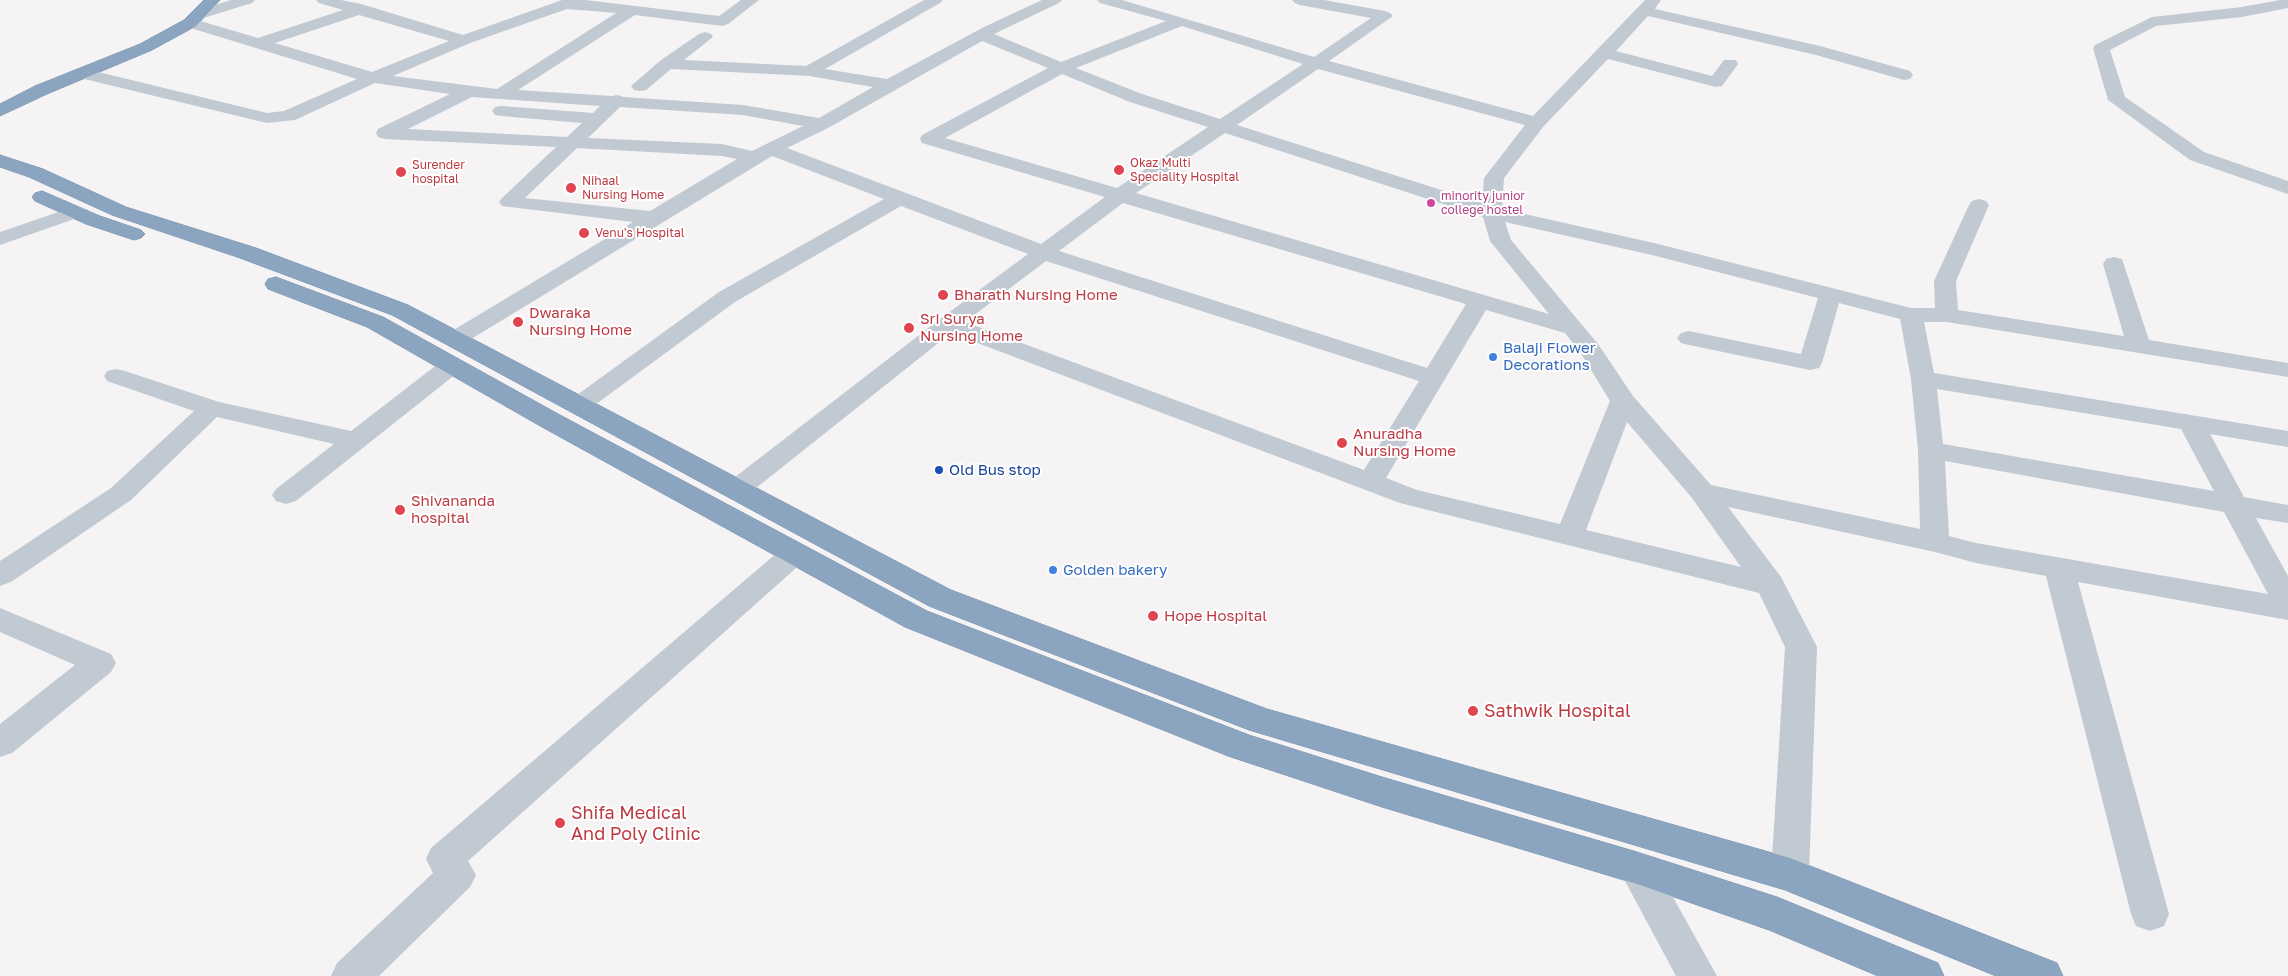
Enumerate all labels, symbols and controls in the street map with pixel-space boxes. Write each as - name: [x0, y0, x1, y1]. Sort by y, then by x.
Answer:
- place label: Okaz Multi Speciality Hospital: [1130, 156, 1239, 184]
- place label: Surender hospital: [412, 158, 465, 186]
- marker: Okaz Multi Speciality Hospital: [1112, 163, 1126, 177]
- marker: Surender hospital: [394, 165, 408, 179]
- place label: Nihaal Nursing Home: [582, 174, 664, 202]
- marker: Nihaal Nursing Home: [564, 181, 578, 195]
- place label: minority junior college hostel: [1441, 189, 1525, 217]
- marker: minority junior college hostel: [1425, 197, 1437, 209]
- marker: Venu's Hospital: [577, 226, 591, 240]
- place label: Venu's Hospital: [595, 226, 685, 240]
- place label: Bharath Nursing Home: [954, 286, 1118, 304]
- marker: Bharath Nursing Home: [936, 288, 950, 302]
- place label: Dwaraka Nursing Home: [529, 304, 632, 339]
- place label: Sri Surya Nursing Home: [920, 310, 1023, 345]
- marker: Dwaraka Nursing Home: [511, 315, 525, 329]
- marker: Sri Surya Nursing Home: [902, 321, 916, 335]
- place label: Balaji Flower Decorations: [1503, 339, 1596, 374]
- marker: Balaji Flower Decorations: [1487, 351, 1499, 363]
- place label: Anuradha Nursing Home: [1353, 425, 1456, 460]
- marker: Anuradha Nursing Home: [1335, 436, 1349, 450]
- place label: Old Bus stop: [949, 461, 1041, 479]
- marker: Old Bus stop: [933, 464, 945, 476]
- place label: Shivananda hospital: [411, 492, 495, 527]
- marker: Shivananda hospital: [393, 503, 407, 517]
- place label: Golden bakery: [1063, 561, 1167, 579]
- marker: Golden bakery: [1047, 564, 1059, 576]
- place label: Hope Hospital: [1164, 607, 1267, 625]
- marker: Hope Hospital: [1146, 609, 1160, 623]
- place label: Sathwik Hospital: [1484, 700, 1631, 722]
- marker: Sathwik Hospital: [1466, 704, 1480, 718]
- place label: Shifa Medical And Poly Clinic: [571, 802, 701, 844]
- marker: Shifa Medical And Poly Clinic: [553, 816, 567, 830]

